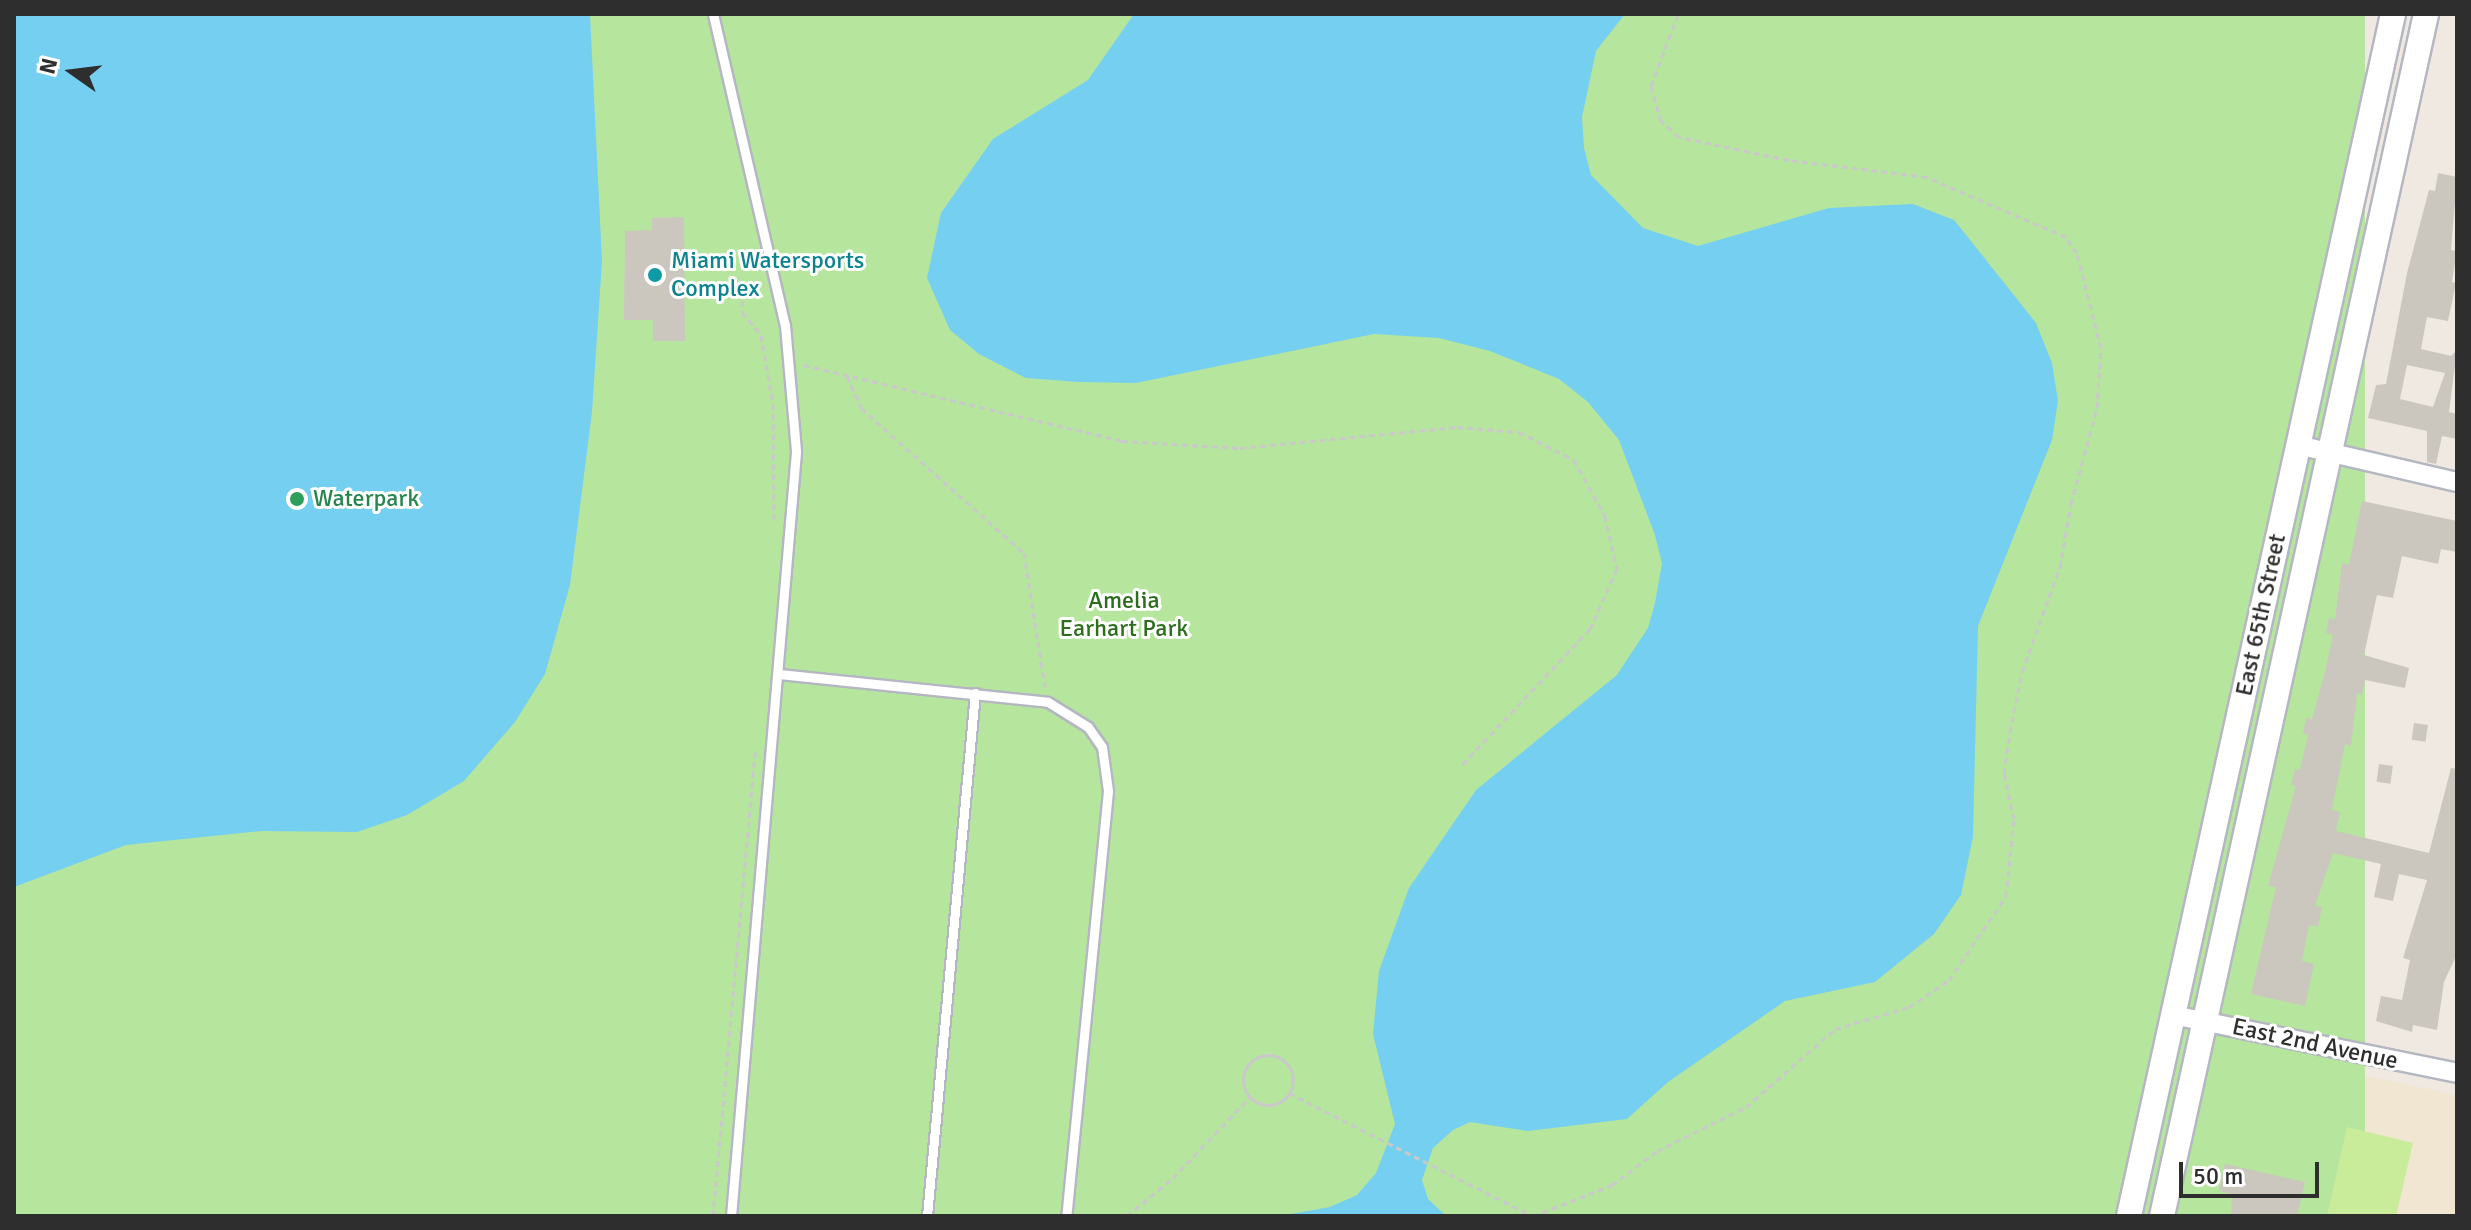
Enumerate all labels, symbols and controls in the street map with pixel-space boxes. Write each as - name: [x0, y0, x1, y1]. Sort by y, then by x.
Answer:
- north arrow: [32, 32, 112, 112]
- text: N: [33, 55, 63, 77]
- place label: Miami Watersports Complex: [671, 247, 864, 303]
- marker: Miami Watersports Complex: [646, 266, 664, 284]
- place label: Waterpark: [313, 485, 419, 513]
- marker: Waterpark: [288, 490, 306, 508]
- street label: East 65th Street: [2230, 531, 2292, 699]
- park label: Amelia Earhart Park: [1060, 587, 1188, 643]
- street label: East 2nd Avenue: [2229, 1012, 2401, 1076]
- scale bar: [2183, 1146, 2323, 1196]
- text: 50 m: [2193, 1161, 2243, 1191]

